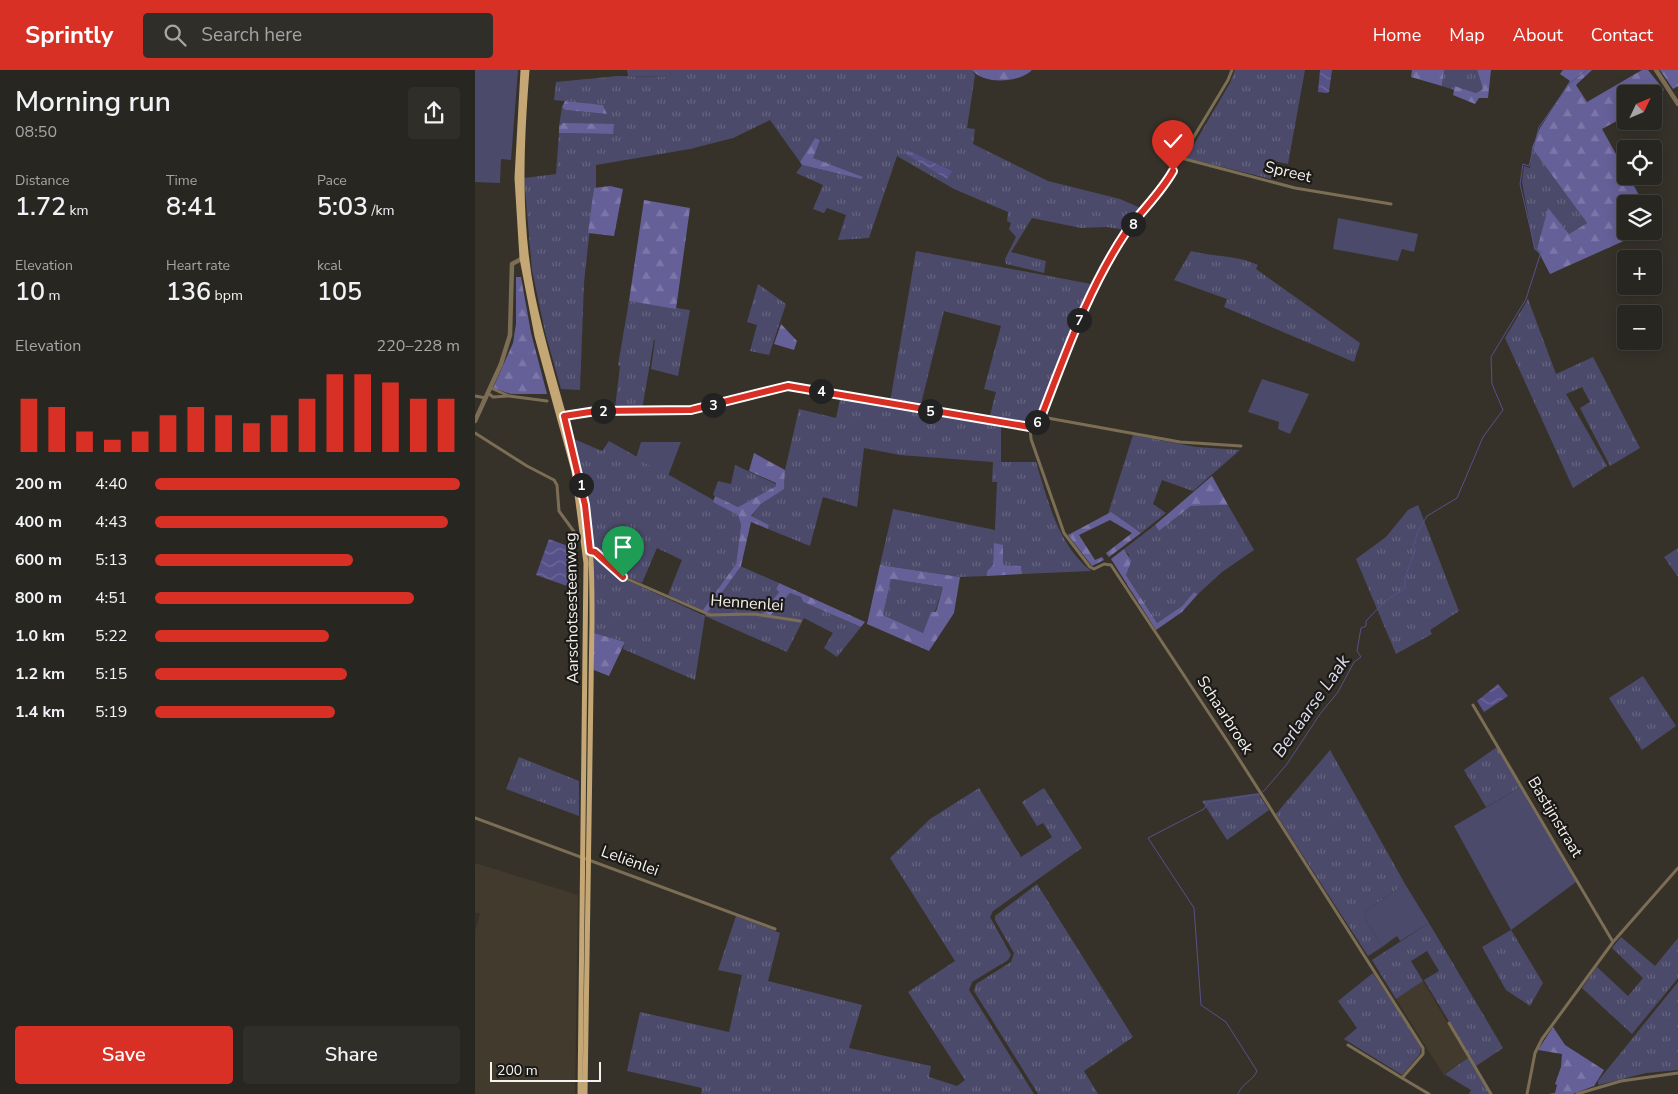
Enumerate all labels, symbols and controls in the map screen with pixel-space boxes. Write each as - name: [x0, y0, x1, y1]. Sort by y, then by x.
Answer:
- search box: [143, 13, 493, 58]
- text: Sprintly: [25, 19, 113, 51]
- icon: search: [161, 21, 189, 49]
- text: Search here: [201, 22, 302, 48]
- text: Home: [1373, 23, 1421, 47]
- text: Map: [1449, 23, 1485, 47]
- text: About: [1513, 23, 1563, 47]
- text: Contact: [1591, 23, 1653, 47]
- text: Morning run: [15, 83, 171, 121]
- north arrow: [1617, 85, 1663, 130]
- map controls: [1617, 85, 1662, 350]
- button: share: [408, 87, 460, 139]
- pin: [1152, 120, 1194, 171]
- text: 08:50: [15, 121, 57, 143]
- icon: check: [1159, 127, 1187, 155]
- button: locate: [1617, 140, 1662, 185]
- street label: Spreet: [1262, 156, 1314, 188]
- text: Distance: [15, 171, 69, 190]
- text: Time: [166, 171, 197, 190]
- text: Pace: [317, 171, 347, 190]
- text: 1.72: [15, 190, 66, 224]
- text: 8:41: [166, 190, 217, 224]
- text: 5:03: [317, 190, 368, 224]
- button: layers: [1617, 195, 1662, 240]
- text: km: [66, 201, 89, 220]
- text: /km: [368, 201, 394, 220]
- pin: 8: [1121, 212, 1145, 236]
- text: 8: [1129, 215, 1138, 234]
- button: +: [1617, 250, 1662, 295]
- text: Elevation: [15, 256, 73, 275]
- text: Heart rate: [166, 256, 230, 275]
- text: kcal: [317, 256, 342, 275]
- text: 10: [15, 275, 45, 309]
- text: 136: [166, 275, 211, 309]
- text: 105: [317, 275, 362, 309]
- text: m: [45, 286, 61, 305]
- text: bpm: [211, 286, 243, 305]
- button: −: [1617, 305, 1662, 350]
- pin: 7: [1067, 308, 1091, 332]
- text: 7: [1075, 311, 1084, 330]
- text: Elevation: [15, 335, 81, 357]
- text: 220–228 m: [377, 335, 460, 357]
- pin: 4: [809, 378, 833, 404]
- text: 4: [817, 382, 826, 401]
- pin: 3: [701, 392, 725, 418]
- text: 3: [709, 396, 718, 415]
- pin: 2: [591, 398, 615, 424]
- pin: 5: [917, 398, 943, 424]
- text: 2: [599, 402, 608, 421]
- text: 5: [926, 402, 935, 421]
- pin: 6: [1025, 410, 1049, 434]
- text: 6: [1033, 413, 1042, 432]
- pin: 1: [569, 472, 593, 498]
- text: 200 m: [15, 473, 62, 495]
- text: 4:40: [95, 473, 127, 495]
- text: 1: [577, 476, 586, 495]
- text: 400 m: [15, 511, 62, 533]
- text: 4:43: [95, 511, 127, 533]
- pin: [602, 526, 644, 577]
- street label: Aarschotsesteenweg: [560, 532, 584, 684]
- icon: arrive: [609, 533, 637, 561]
- text: 600 m: [15, 549, 62, 571]
- text: 5:13: [95, 549, 127, 571]
- text: 800 m: [15, 587, 62, 609]
- text: 4:51: [95, 587, 127, 609]
- street label: Hennenlei: [710, 589, 784, 617]
- text: 1.0 km: [15, 625, 65, 647]
- text: 5:22: [95, 625, 127, 647]
- water label: Berlaarse Laak: [1267, 649, 1356, 762]
- text: 1.2 km: [15, 663, 65, 685]
- text: 5:15: [95, 663, 127, 685]
- street label: Schaarbroek: [1191, 672, 1259, 759]
- text: 1.4 km: [15, 701, 65, 723]
- text: 5:19: [95, 701, 127, 723]
- street label: Bastijnstraat: [1522, 773, 1588, 862]
- street label: Leliënlei: [598, 840, 662, 882]
- button: Save: [15, 1026, 233, 1084]
- button: Share: [243, 1026, 460, 1084]
- scale bar: [490, 1059, 601, 1082]
- text: 200 m: [497, 1061, 538, 1080]

